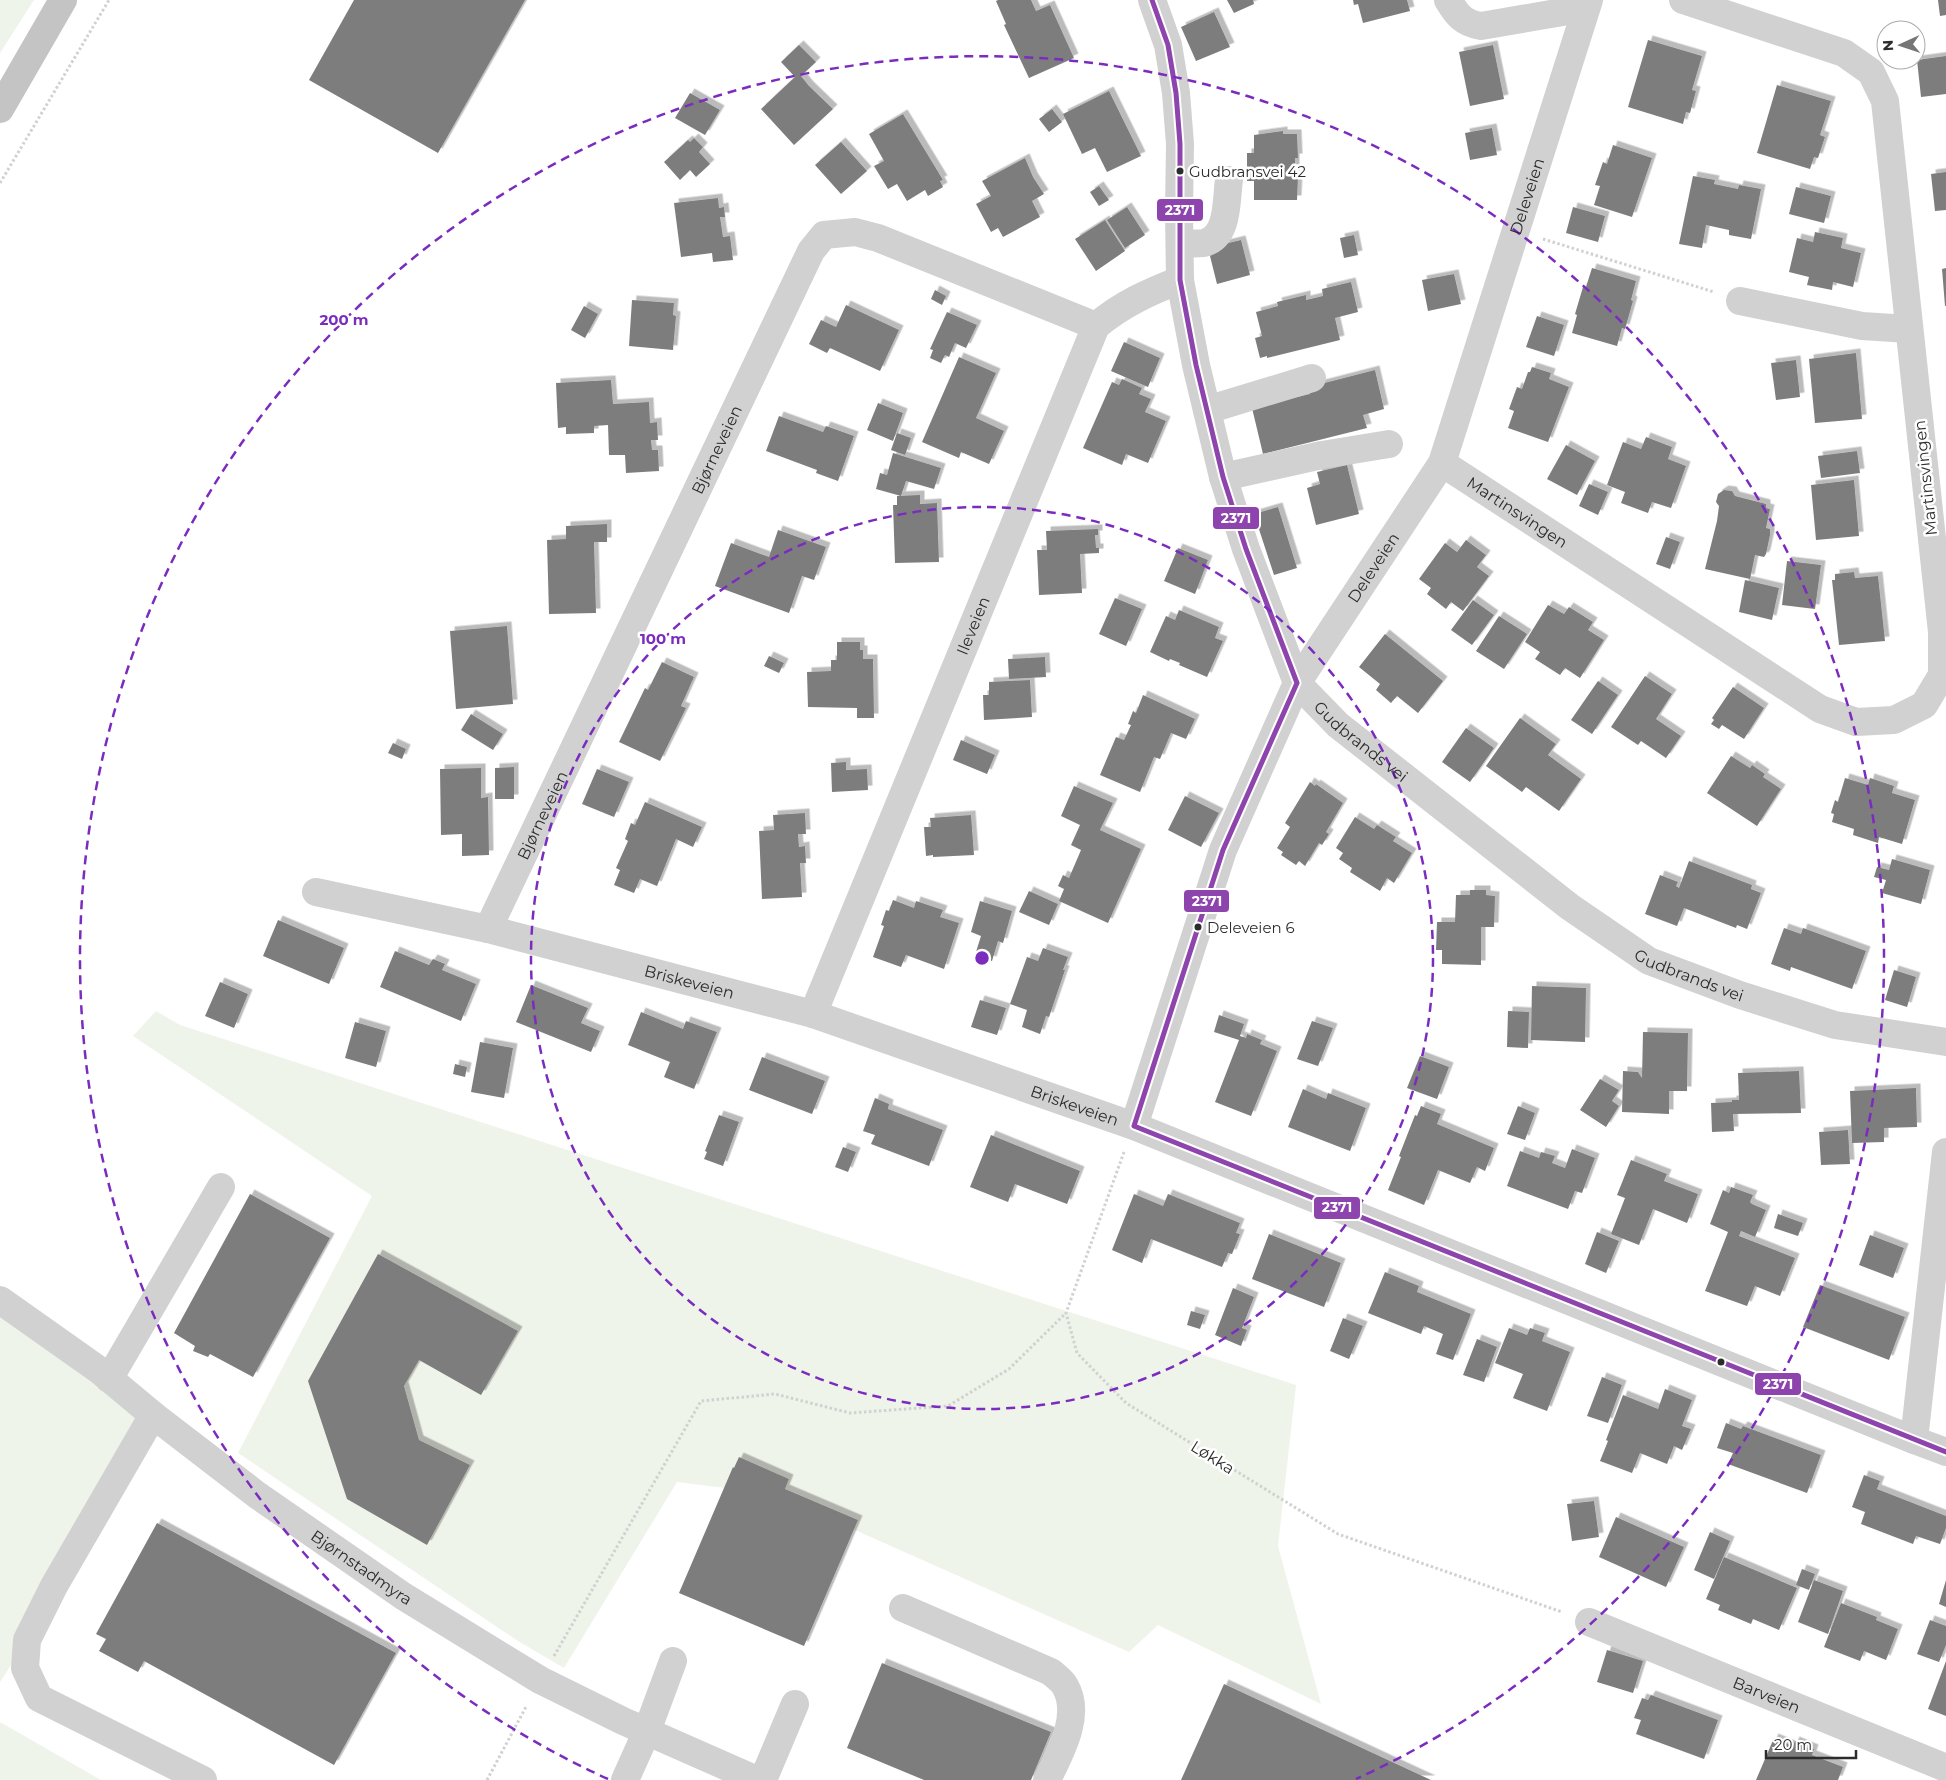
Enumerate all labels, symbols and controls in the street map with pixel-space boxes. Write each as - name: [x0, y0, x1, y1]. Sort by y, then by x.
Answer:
- north arrow: [1876, 20, 1926, 70]
- text: N: [1879, 40, 1897, 52]
- street label: Deleveien: [1506, 156, 1548, 237]
- place label: Gudbransvei 42: [1189, 162, 1306, 181]
- marker: Gudbransvei 42: [1175, 166, 1185, 176]
- line badge: 2371: [1156, 198, 1204, 222]
- text: 2371: [1165, 201, 1195, 219]
- text: 200 m: [319, 310, 369, 329]
- street label: Bjørneveien: [688, 402, 746, 497]
- street label: Martinsvingen: [1910, 419, 1941, 537]
- street label: Martinsvingen: [1463, 473, 1571, 552]
- line badge: 2371: [1212, 506, 1260, 530]
- text: 2371: [1221, 509, 1251, 527]
- street label: Deleveien: [1344, 529, 1403, 606]
- street label: Ileveien: [953, 594, 994, 658]
- text: 100 m: [640, 629, 686, 648]
- street label: Gudbrands vei: [1310, 697, 1411, 786]
- street label: Bjørneveien: [513, 768, 572, 863]
- line badge: 2371: [1183, 889, 1230, 913]
- text: 2371: [1192, 892, 1222, 910]
- place label: Deleveien 6: [1207, 918, 1295, 937]
- marker: Deleveien 6: [1193, 922, 1203, 932]
- street label: Gudbrands vei: [1630, 945, 1746, 1006]
- centre of rings: [973, 949, 991, 967]
- street label: Briskeveien: [642, 961, 736, 1003]
- street label: Briskeveien: [1028, 1082, 1121, 1130]
- line badge: 2371: [1313, 1196, 1361, 1220]
- text: 2371: [1322, 1198, 1352, 1216]
- unlabelled marker: [1716, 1357, 1726, 1367]
- line badge: 2371: [1754, 1372, 1802, 1396]
- text: 2371: [1763, 1375, 1793, 1393]
- street label: Løkka: [1187, 1437, 1238, 1478]
- street label: Bjørnstadmyra: [307, 1526, 415, 1609]
- street label: Barveien: [1730, 1673, 1803, 1717]
- scale bar: [1766, 1728, 1856, 1760]
- text: 20 m: [1774, 1735, 1812, 1754]

